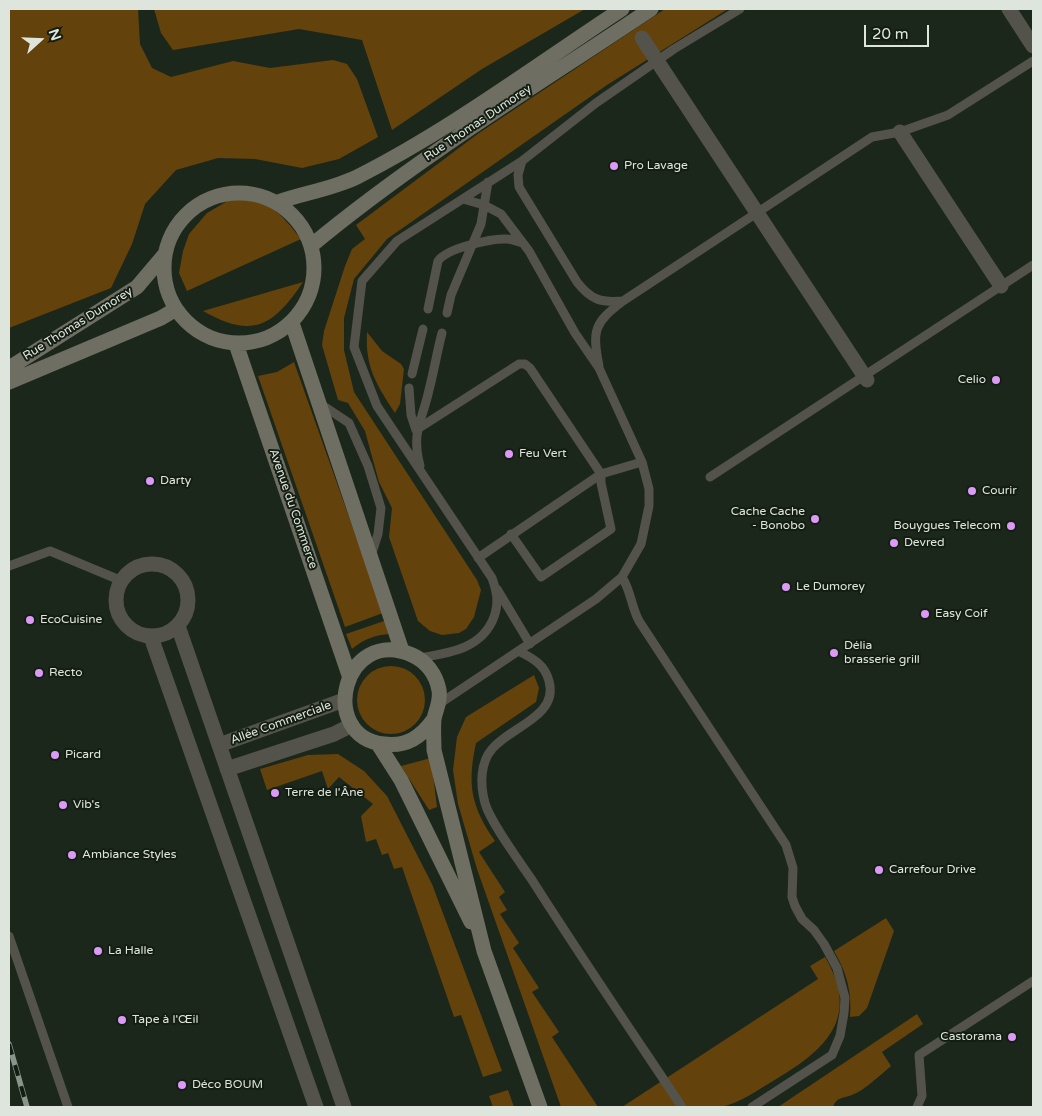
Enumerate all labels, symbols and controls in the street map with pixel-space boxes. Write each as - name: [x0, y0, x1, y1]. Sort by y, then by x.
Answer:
- north arrow: [15, 15, 65, 65]
- scale bar: [867, 15, 932, 47]
- text: 20 m: [872, 25, 909, 43]
- text: N: [45, 27, 64, 43]
- street label: Rue Thomas Dumorey: [422, 82, 534, 164]
- place label: Pro Lavage: [624, 159, 688, 173]
- marker: Pro Lavage: [608, 160, 620, 172]
- street label: Rue Thomas Dumorey: [21, 284, 135, 364]
- place label: Celio: [958, 373, 986, 387]
- marker: Celio: [990, 374, 1002, 386]
- street label: Avenue du Commerce: [266, 447, 320, 571]
- place label: Feu Vert: [519, 447, 567, 461]
- marker: Feu Vert: [503, 448, 515, 460]
- place label: Darty: [160, 474, 191, 488]
- marker: Darty: [144, 475, 156, 487]
- place label: Courir: [982, 484, 1017, 498]
- marker: Courir: [966, 485, 978, 497]
- place label: Cache Cache - Bonobo: [731, 505, 805, 533]
- marker: Cache Cache - Bonobo: [809, 513, 821, 525]
- place label: Bouygues Telecom: [893, 519, 1001, 533]
- marker: Bouygues Telecom: [1005, 520, 1017, 532]
- place label: Devred: [904, 536, 945, 550]
- marker: Devred: [888, 537, 900, 549]
- place label: Le Dumorey: [796, 580, 865, 594]
- marker: Le Dumorey: [780, 581, 792, 593]
- place label: Easy Coif: [935, 607, 988, 621]
- marker: Easy Coif: [919, 608, 931, 620]
- place label: EcoCuisine: [40, 613, 102, 627]
- marker: EcoCuisine: [24, 614, 36, 626]
- place label: Délia brasserie grill: [844, 639, 920, 667]
- marker: Délia brasserie grill: [828, 647, 840, 659]
- place label: Recto: [49, 666, 83, 680]
- marker: Recto: [33, 667, 45, 679]
- street label: Allée Commerciale: [229, 698, 333, 748]
- place label: Picard: [65, 748, 101, 762]
- marker: Picard: [49, 749, 61, 761]
- place label: Terre de l'Âne: [285, 786, 363, 800]
- marker: Terre de l'Âne: [269, 787, 281, 799]
- place label: Vib's: [73, 798, 100, 812]
- marker: Vib's: [57, 799, 69, 811]
- place label: Ambiance Styles: [82, 848, 176, 862]
- marker: Ambiance Styles: [66, 849, 78, 861]
- place label: Carrefour Drive: [889, 863, 976, 877]
- marker: Carrefour Drive: [873, 864, 885, 876]
- place label: La Halle: [108, 944, 153, 958]
- marker: La Halle: [92, 945, 104, 957]
- place label: Tape à l'Œil: [132, 1013, 199, 1027]
- marker: Tape à l'Œil: [116, 1014, 128, 1026]
- place label: Castorama: [940, 1030, 1002, 1044]
- marker: Castorama: [1006, 1031, 1018, 1043]
- place label: Déco BOUM: [192, 1078, 263, 1092]
- marker: Déco BOUM: [176, 1079, 188, 1091]

